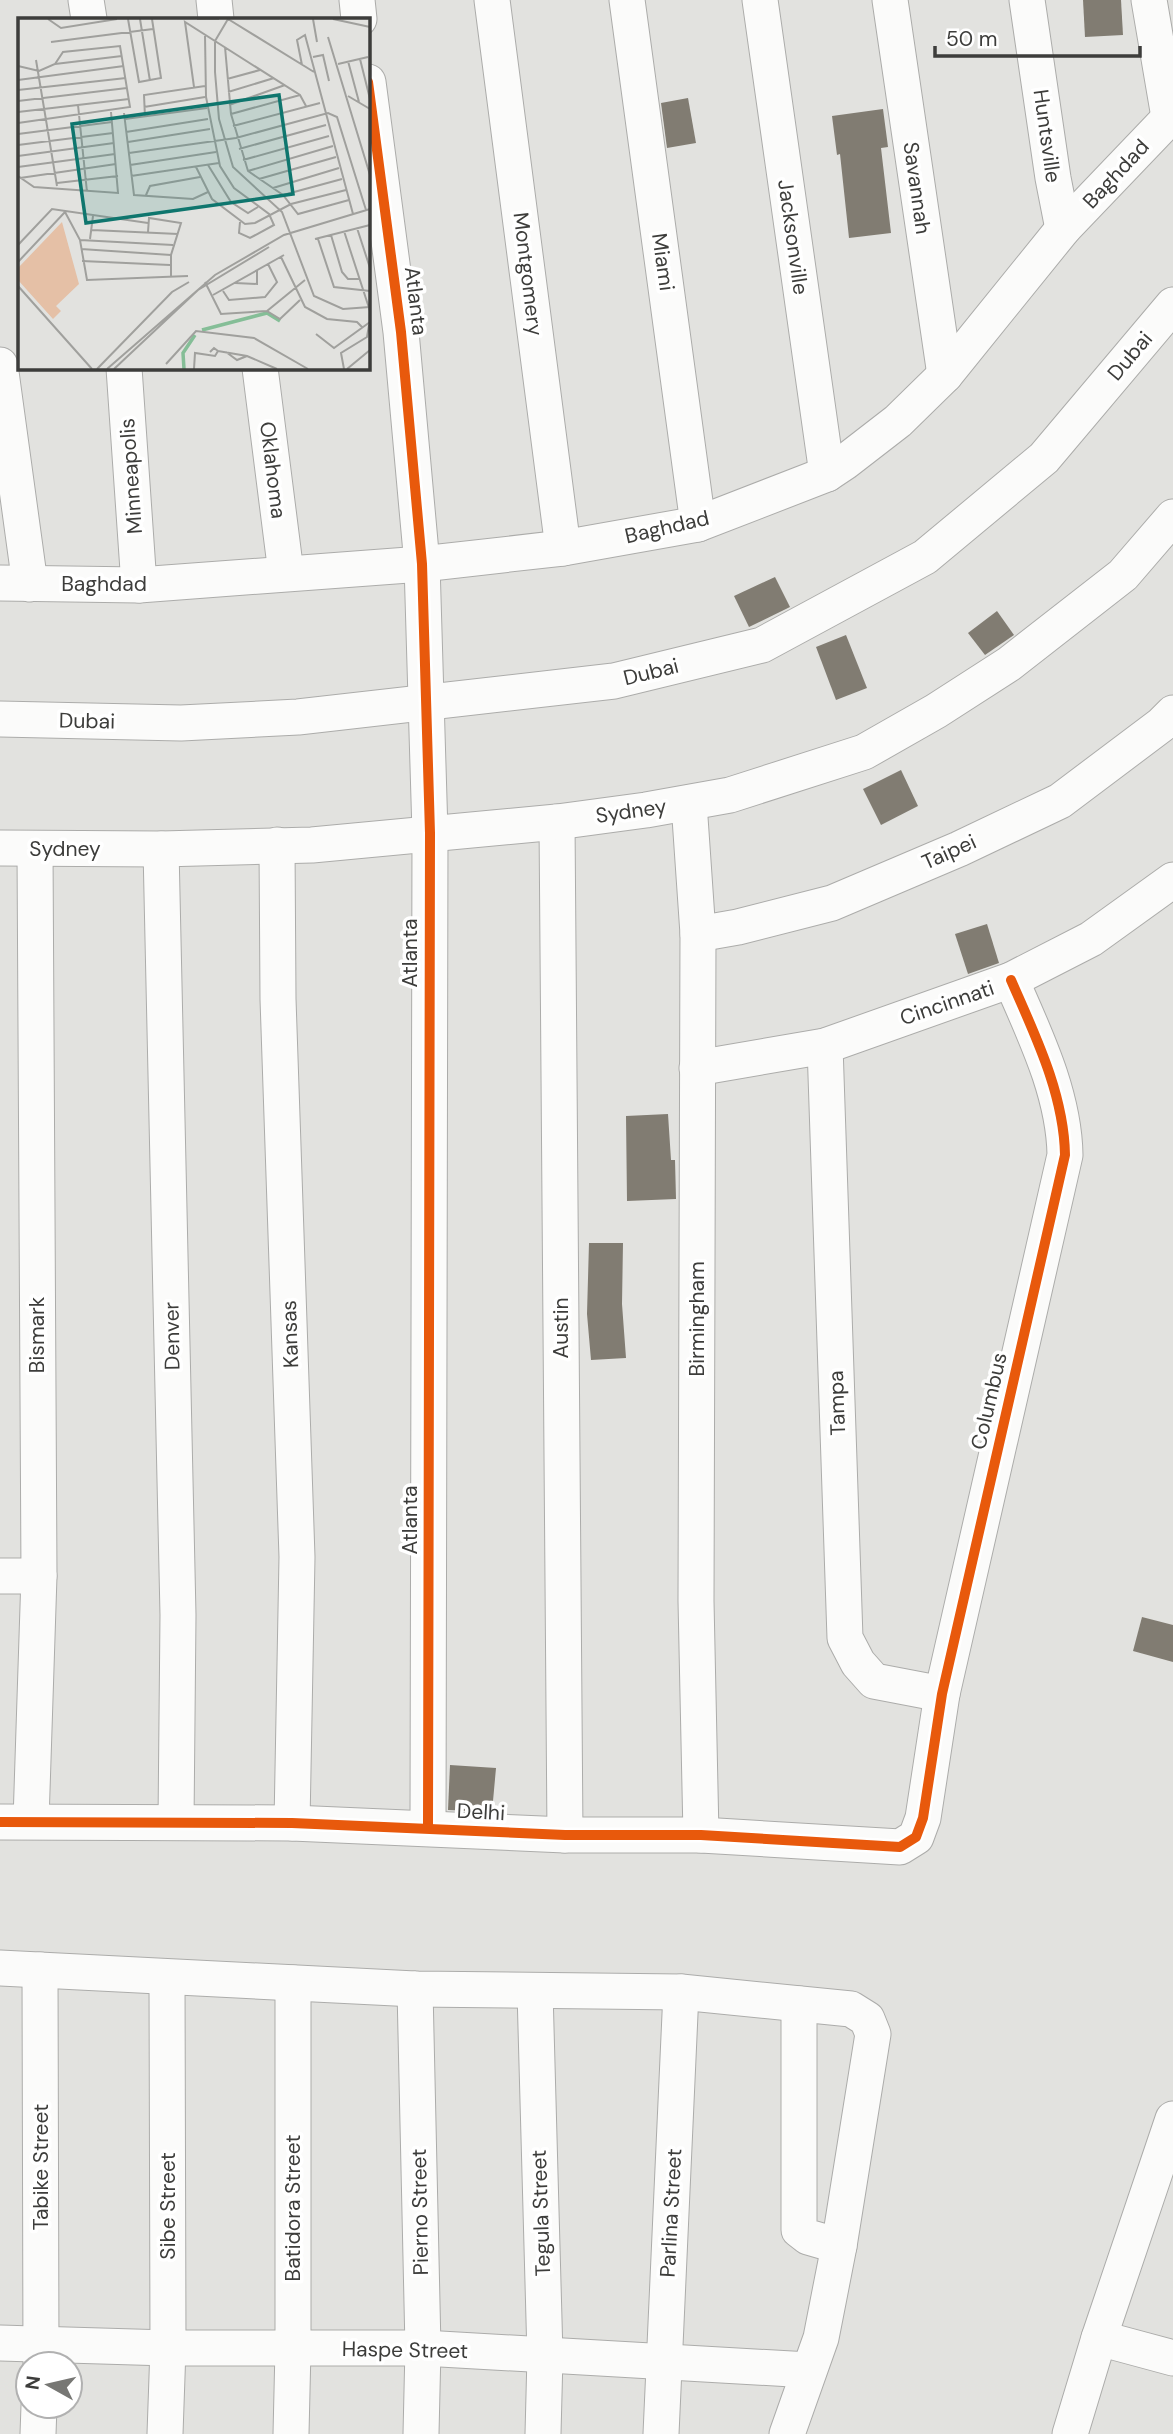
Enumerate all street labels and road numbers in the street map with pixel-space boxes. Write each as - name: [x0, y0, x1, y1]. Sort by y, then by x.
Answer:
- street label: Huntsville: [1027, 88, 1067, 185]
- street label: Baghdad: [1077, 133, 1155, 215]
- street label: Savannah: [897, 140, 937, 236]
- street label: Jacksonville: [771, 178, 815, 297]
- street label: Montgomery: [507, 211, 550, 338]
- street label: Miami: [645, 231, 681, 293]
- street label: Atlanta: [398, 265, 434, 337]
- street label: Dubai: [1101, 326, 1159, 386]
- street label: Minneapolis: [113, 417, 149, 535]
- street label: Oklahoma: [253, 420, 293, 520]
- street label: Baghdad: [622, 504, 712, 550]
- street label: Baghdad: [61, 570, 147, 598]
- street label: Dubai: [620, 652, 682, 692]
- street label: Dubai: [59, 707, 115, 735]
- street label: Sydney: [594, 792, 669, 830]
- street label: Taipei: [917, 828, 981, 876]
- street label: Sydney: [29, 835, 101, 863]
- street label: Atlanta: [396, 918, 424, 988]
- street label: Cincinnati: [896, 974, 998, 1032]
- street label: Birmingham: [683, 1261, 711, 1377]
- street label: Bismark: [23, 1296, 51, 1373]
- street label: Austin: [547, 1297, 575, 1359]
- street label: Kansas: [275, 1300, 305, 1368]
- street label: Denver: [157, 1301, 187, 1370]
- street label: Columbus: [964, 1350, 1014, 1452]
- street label: Tampa: [822, 1370, 852, 1436]
- street label: Atlanta: [396, 1485, 424, 1555]
- street label: Delhi: [456, 1797, 506, 1827]
- street label: Tabike Street: [27, 2104, 55, 2230]
- street label: Batidora Street: [279, 2135, 307, 2281]
- street label: Pierno Street: [405, 2148, 435, 2276]
- street label: Parlina Street: [654, 2148, 688, 2278]
- street label: Tegula Street: [525, 2149, 557, 2277]
- street label: Sibe Street: [154, 2152, 182, 2260]
- street label: Haspe Street: [342, 2335, 468, 2365]

